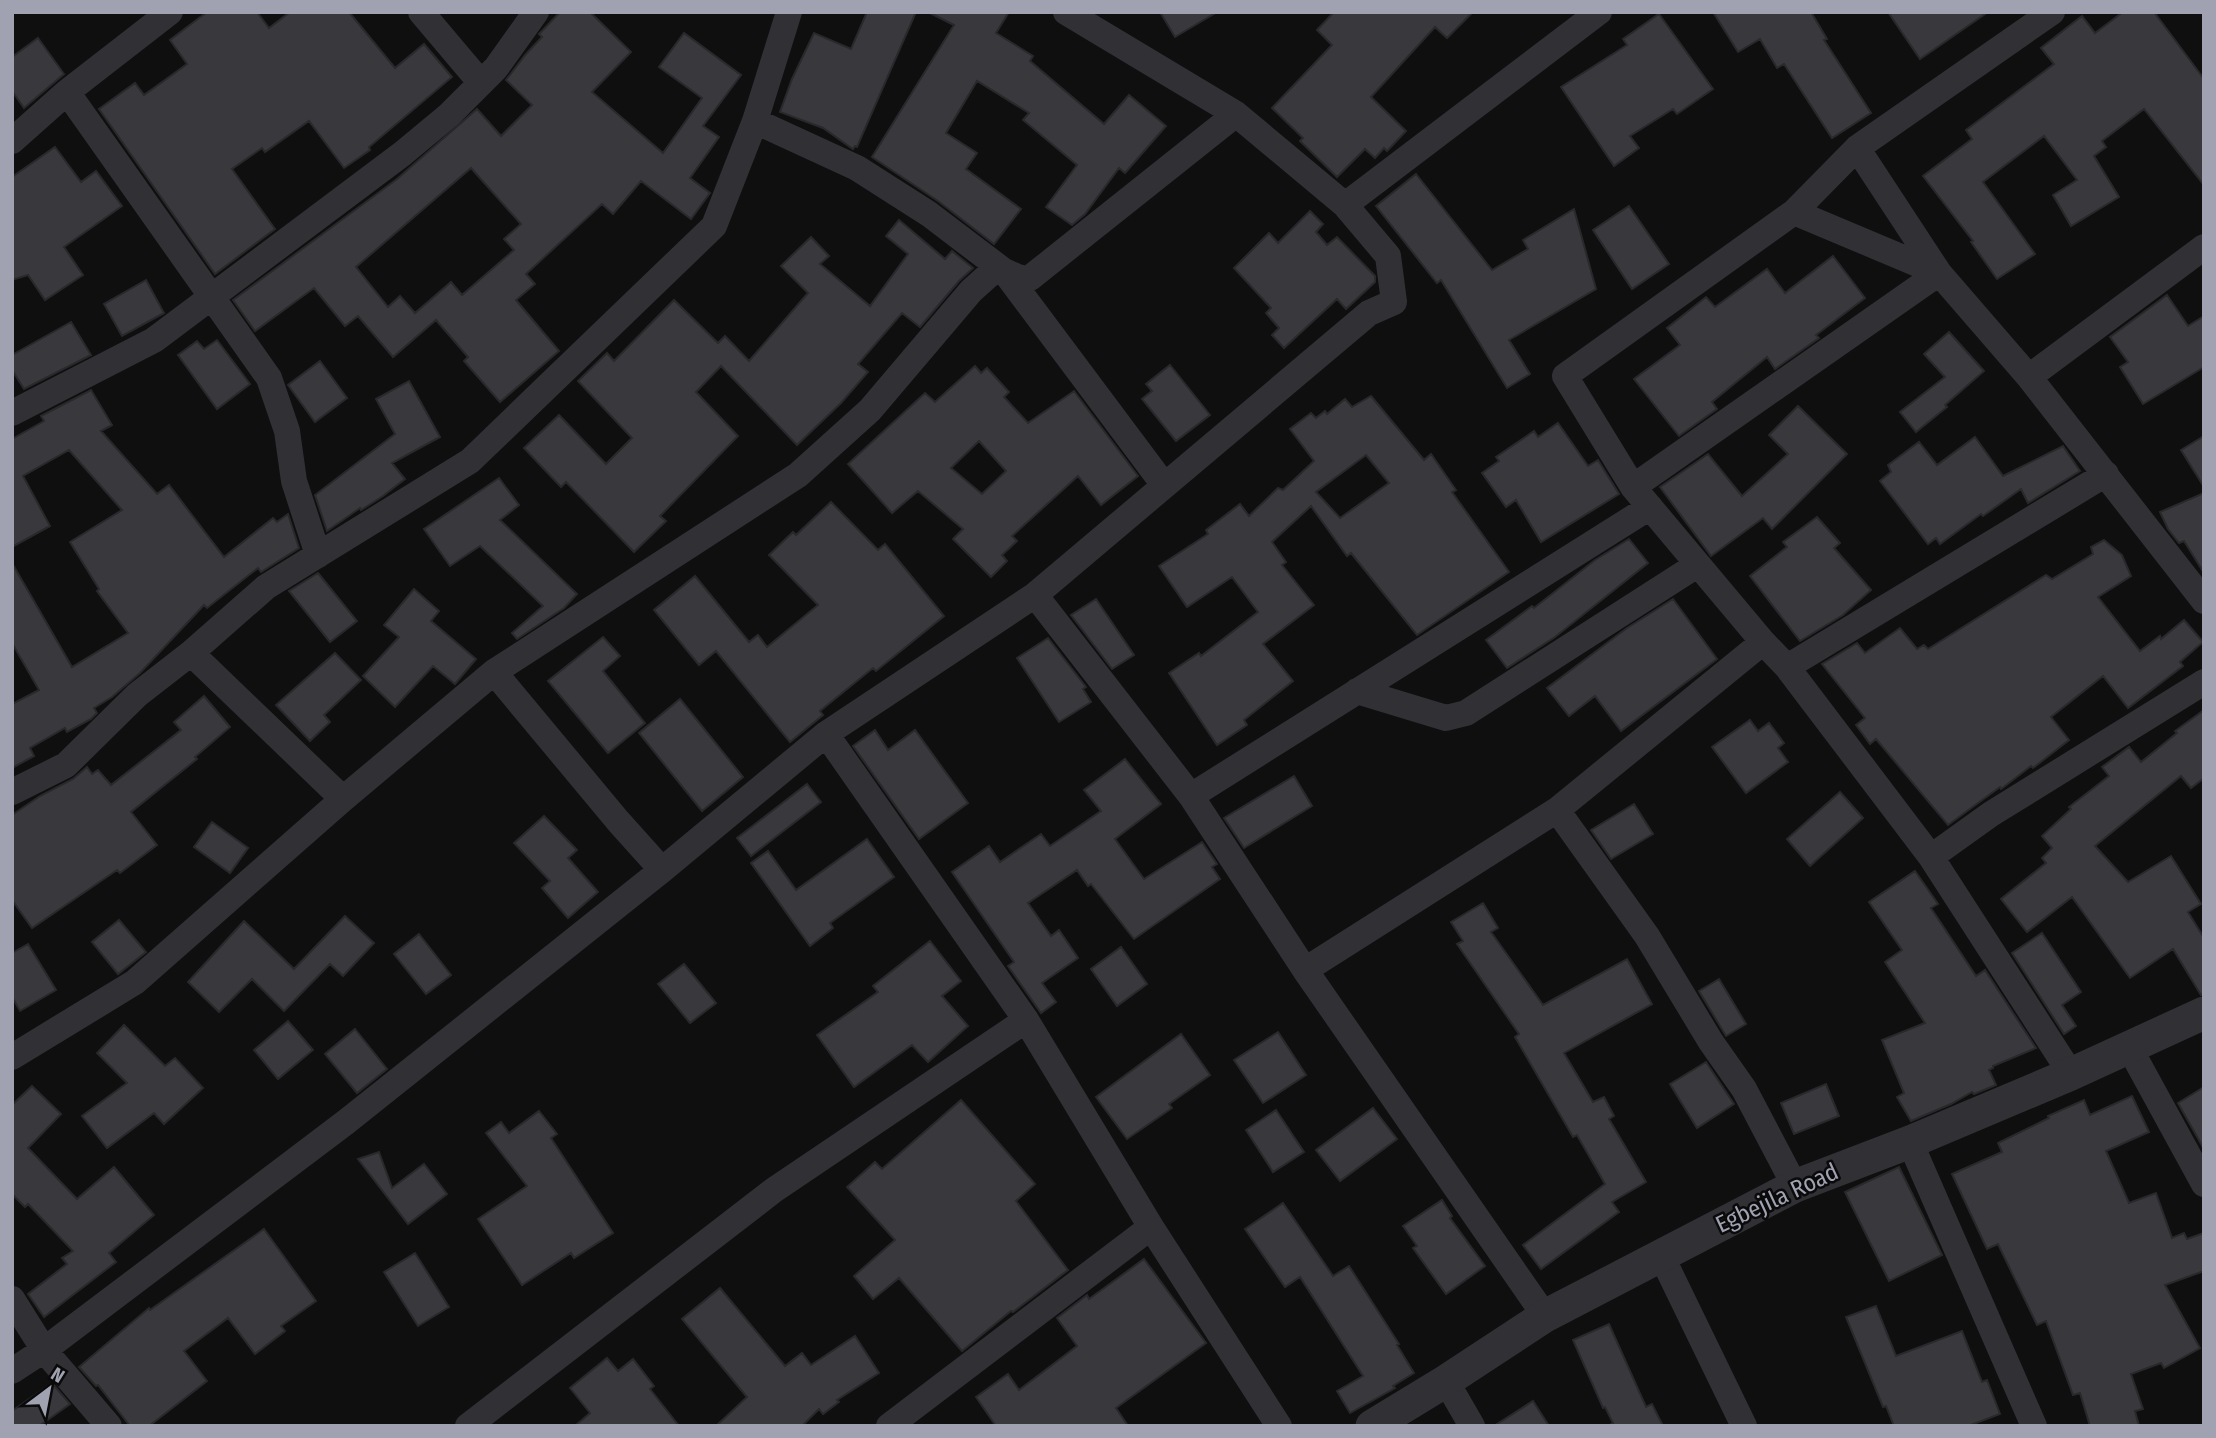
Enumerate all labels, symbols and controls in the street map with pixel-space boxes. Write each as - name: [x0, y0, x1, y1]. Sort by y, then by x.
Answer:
- street label: Egbejila Road: [1711, 1157, 1843, 1239]
- north arrow: [14, 1354, 84, 1424]
- text: N: [47, 1362, 69, 1388]

